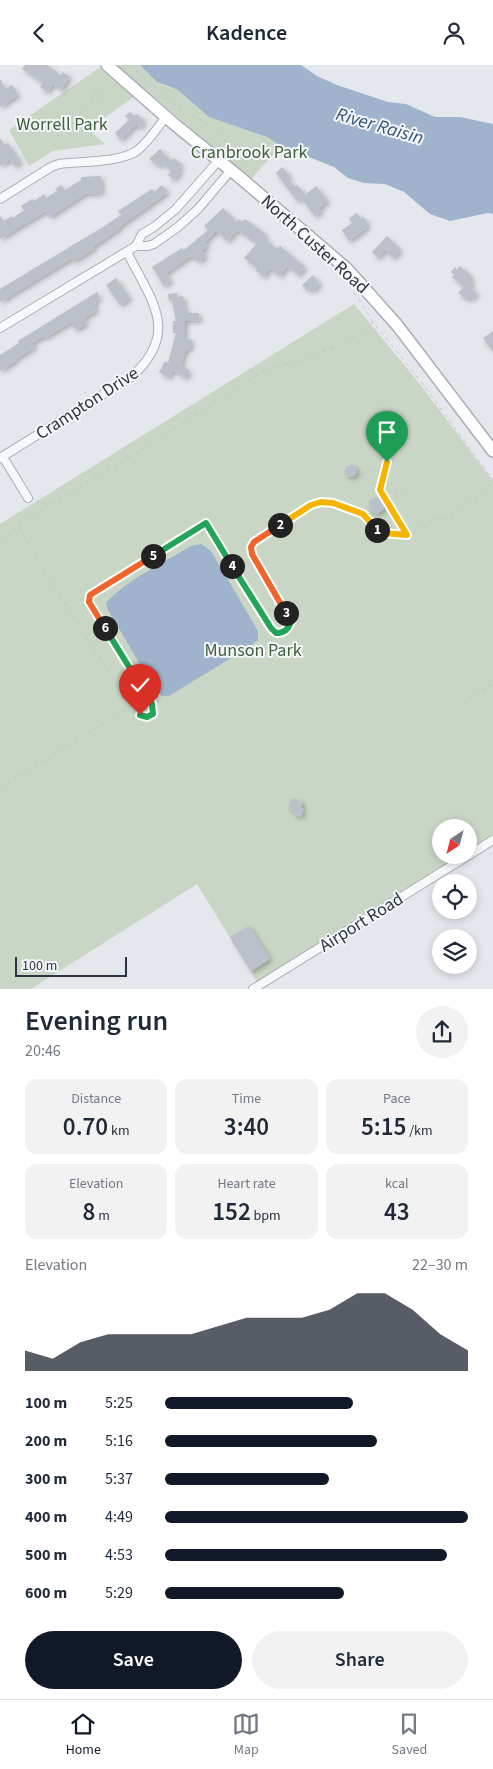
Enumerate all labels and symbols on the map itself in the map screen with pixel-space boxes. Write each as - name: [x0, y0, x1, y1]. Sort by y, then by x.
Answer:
- water label: River Raisin: [333, 101, 427, 152]
- park label: Worrell Park: [16, 112, 108, 137]
- park label: Cranbrook Park: [191, 140, 307, 165]
- street label: North Custer Road: [255, 189, 374, 300]
- street label: Crampton Drive: [31, 361, 144, 446]
- pin: [366, 411, 408, 462]
- pin: 2: [268, 513, 292, 537]
- pin: 1: [364, 517, 390, 543]
- pin: 5: [140, 543, 166, 569]
- pin: 4: [220, 553, 244, 579]
- pin: 3: [274, 601, 298, 625]
- pin: 6: [92, 615, 118, 641]
- park label: Munson Park: [204, 638, 302, 663]
- pin: [119, 664, 161, 715]
- north arrow: [432, 819, 478, 864]
- street label: Airport Road: [314, 887, 408, 958]
- scale bar: [15, 954, 128, 977]

